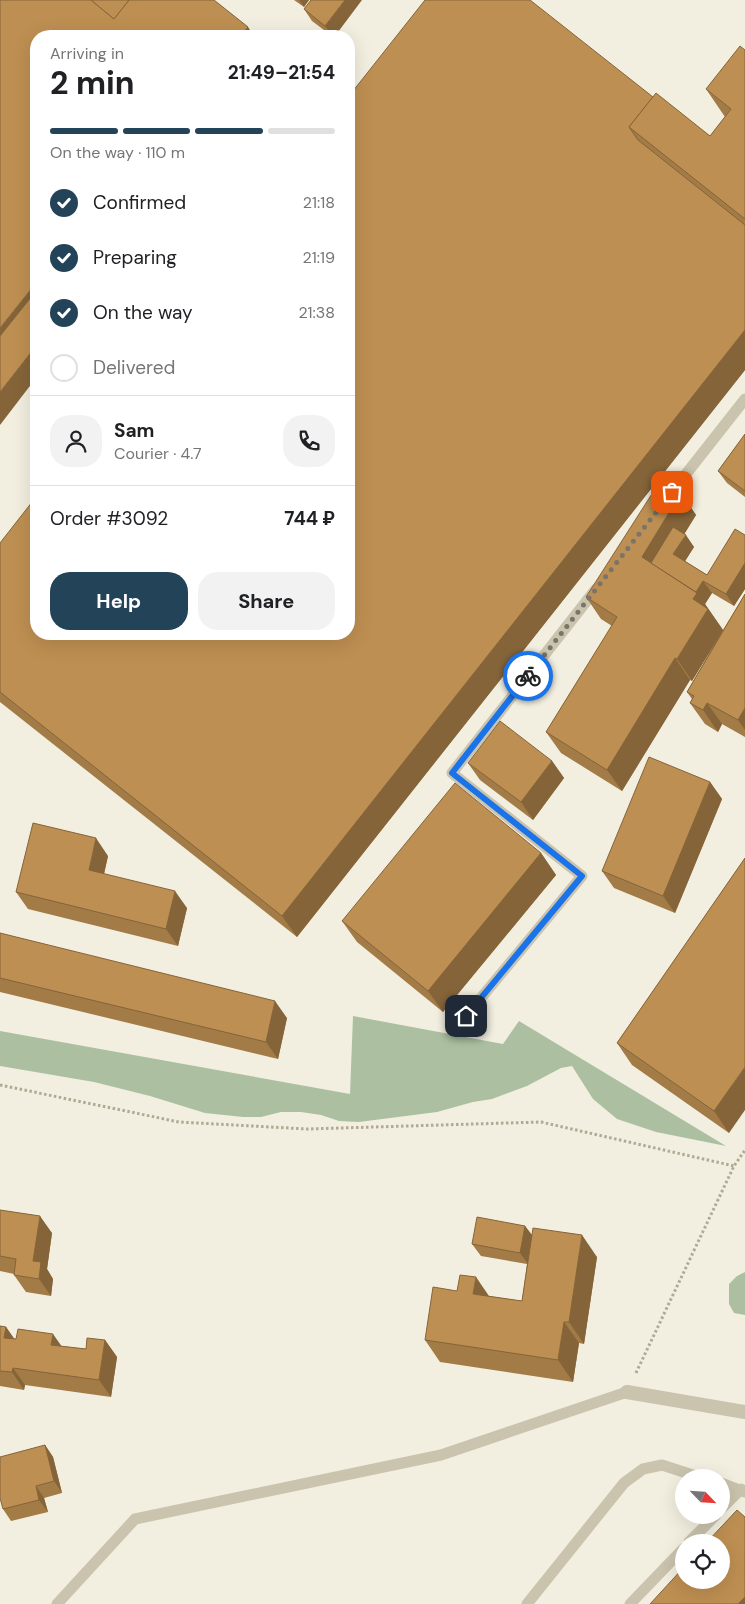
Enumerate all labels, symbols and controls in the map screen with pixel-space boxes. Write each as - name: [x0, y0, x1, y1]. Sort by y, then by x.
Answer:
- text: Arriving in: [50, 43, 124, 64]
- text: 21:49–21:54: [228, 60, 335, 85]
- text: 2 min: [50, 62, 135, 104]
- text: On the way · 110 m: [50, 142, 185, 163]
- icon: check: [50, 189, 78, 217]
- text: Confirmed: [93, 190, 186, 215]
- text: 21:18: [303, 192, 335, 213]
- icon: check: [50, 244, 78, 272]
- text: Preparing: [93, 245, 177, 270]
- text: 21:19: [303, 247, 335, 268]
- icon: check: [50, 299, 78, 327]
- text: On the way: [93, 300, 193, 325]
- text: 21:38: [298, 302, 335, 323]
- text: Delivered: [93, 355, 175, 380]
- button: person: [50, 415, 102, 467]
- button: phone: [283, 415, 335, 467]
- text: Sam: [114, 418, 155, 443]
- text: Courier · 4.7: [114, 443, 202, 464]
- pin: [651, 471, 693, 513]
- icon: bag: [658, 478, 686, 506]
- text: Order #3092: [50, 506, 168, 531]
- text: 744 ₽: [284, 506, 335, 531]
- button: Help: [50, 572, 188, 630]
- button: Share: [198, 572, 335, 630]
- courier: [503, 651, 553, 701]
- icon: bike: [514, 662, 542, 690]
- pin: [445, 995, 487, 1037]
- icon: home: [452, 1002, 480, 1030]
- north arrow: [675, 1469, 730, 1524]
- map controls: [675, 1469, 730, 1589]
- button: locate: [675, 1534, 730, 1589]

